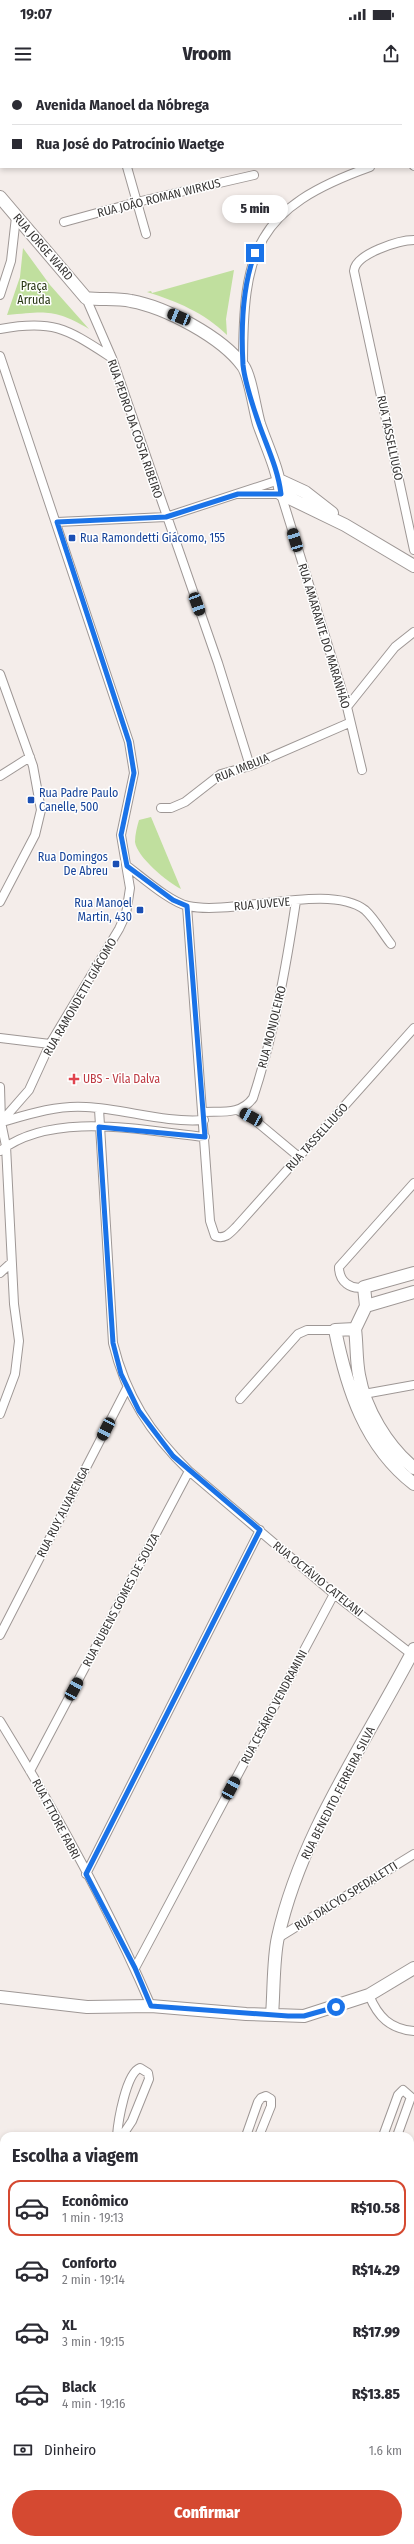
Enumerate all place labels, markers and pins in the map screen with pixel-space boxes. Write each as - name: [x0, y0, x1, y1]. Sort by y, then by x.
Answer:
- place label: Rua Ramondetti Giácomo, 155: [80, 531, 226, 545]
- marker: Rua Ramondetti Giácomo, 155: [67, 533, 77, 543]
- place label: Rua Padre Paulo Canelle, 500: [39, 786, 118, 814]
- marker: Rua Padre Paulo Canelle, 500: [26, 795, 36, 805]
- place label: Rua Domingos De Abreu: [38, 850, 108, 878]
- marker: Rua Domingos De Abreu: [111, 859, 121, 869]
- place label: Rua Manoel Martin, 430: [74, 896, 132, 924]
- marker: Rua Manoel Martin, 430: [135, 905, 145, 915]
- place label: UBS - Vila Dalva: [83, 1072, 160, 1086]
- marker: UBS - Vila Dalva: [68, 1073, 80, 1085]

